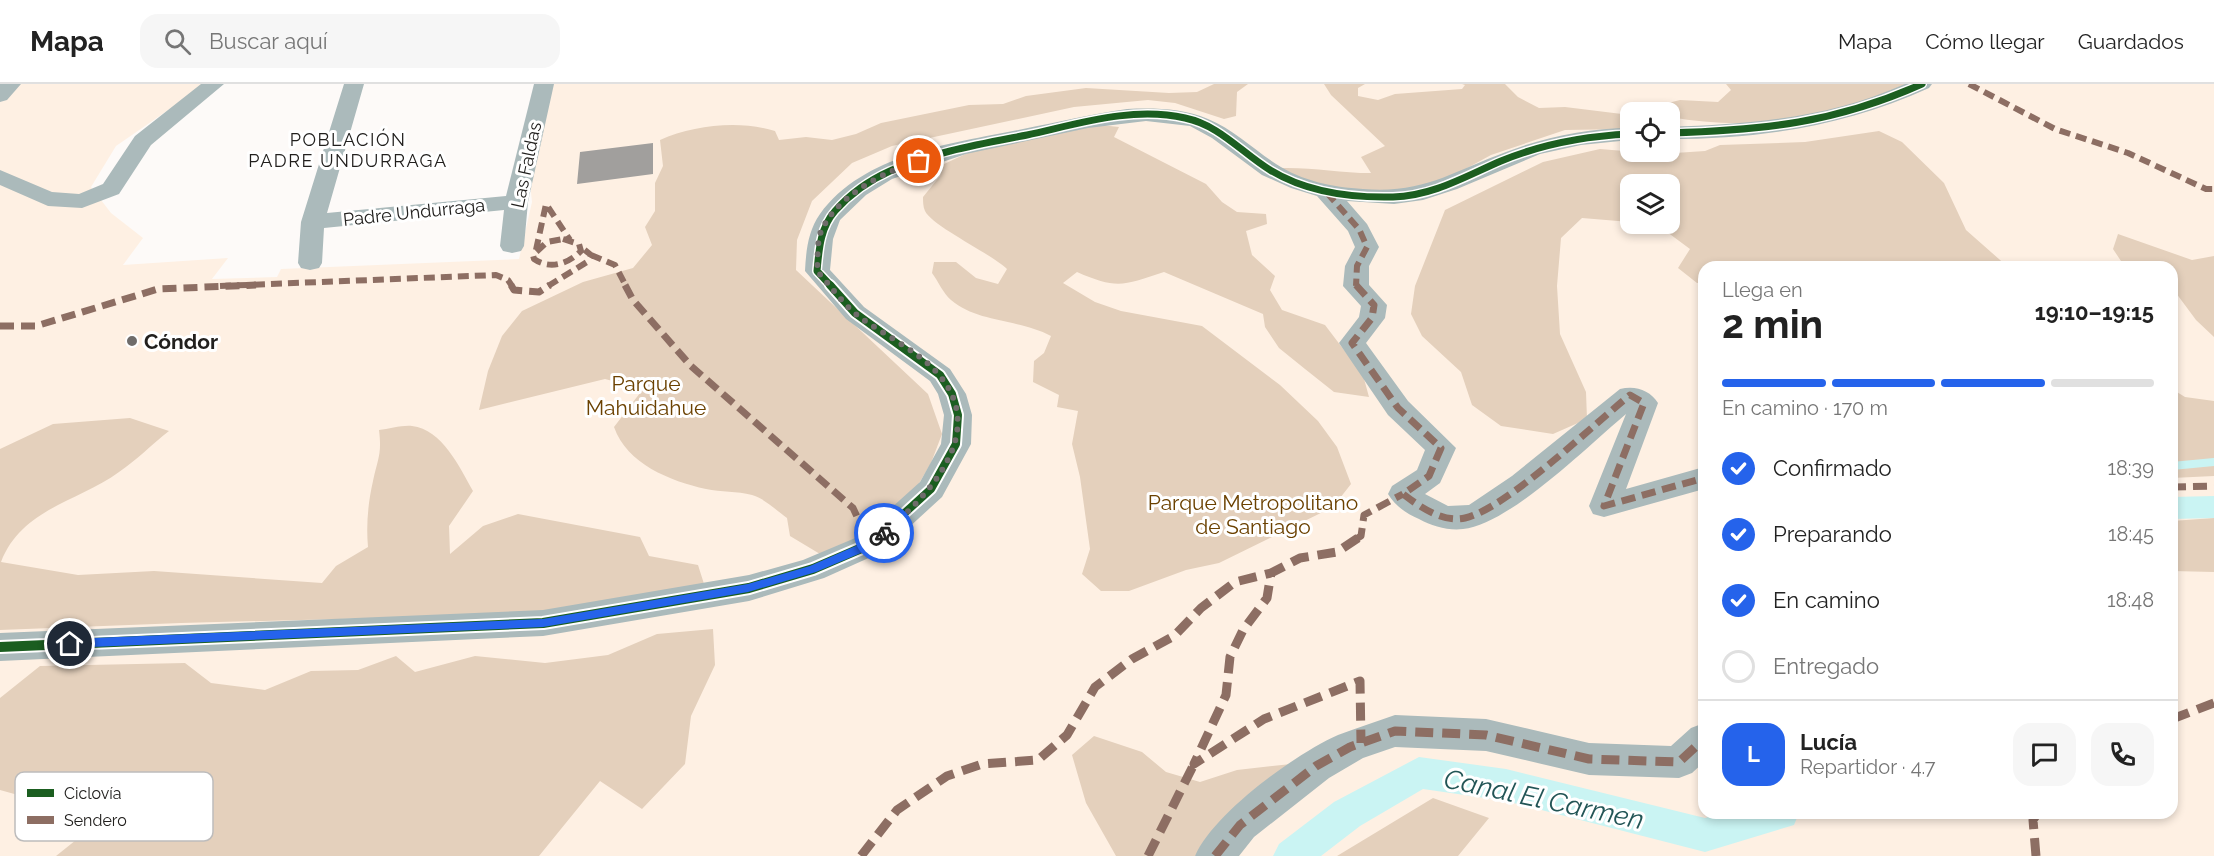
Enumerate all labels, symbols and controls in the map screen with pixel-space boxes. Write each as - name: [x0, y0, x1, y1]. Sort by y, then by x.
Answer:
- search box: [140, 14, 560, 68]
- text: Mapa: [30, 25, 104, 58]
- icon: search: [161, 25, 194, 58]
- text: Buscar aquí: [209, 28, 328, 54]
- text: Mapa: [1838, 29, 1892, 54]
- text: Cómo llegar: [1925, 29, 2045, 54]
- text: Guardados: [2078, 29, 2184, 54]
- map controls: [1620, 102, 1680, 234]
- button: locate: [1620, 102, 1680, 162]
- street label: Las Faldas: [507, 120, 545, 210]
- district label: POBLACIÓN PADRE UNDURRAGA: [248, 128, 448, 171]
- pin: [893, 135, 944, 186]
- icon: bag: [902, 144, 935, 177]
- button: layers: [1620, 174, 1680, 234]
- street label: Padre Undurraga: [342, 194, 486, 230]
- text: Llega en: [1722, 278, 1803, 302]
- text: 19:10–19:15: [2035, 299, 2154, 325]
- text: 2 min: [1722, 301, 1823, 347]
- place label: Cóndor: [144, 329, 218, 354]
- marker: Cóndor: [125, 334, 139, 348]
- park label: Parque Mahuidahue: [586, 371, 706, 420]
- text: En camino · 170 m: [1722, 396, 1888, 420]
- icon: check: [1722, 452, 1755, 485]
- text: Confirmado: [1773, 455, 1892, 481]
- text: 18:39: [2107, 456, 2154, 480]
- park label: Parque Metropolitano de Santiago: [1148, 490, 1358, 539]
- courier: [854, 503, 914, 563]
- icon: bike: [868, 517, 901, 550]
- icon: check: [1722, 518, 1755, 551]
- text: Preparando: [1773, 521, 1892, 547]
- text: 18:45: [2108, 522, 2154, 546]
- icon: check: [1722, 584, 1755, 617]
- text: En camino: [1773, 587, 1880, 613]
- text: 18:48: [2107, 588, 2154, 612]
- pin: [44, 618, 95, 669]
- icon: home: [53, 627, 86, 660]
- text: Entregado: [1773, 653, 1879, 679]
- button: chat: [2013, 723, 2076, 786]
- button: phone: [2091, 723, 2154, 786]
- text: Lucía: [1800, 729, 1857, 755]
- text: L: [1747, 741, 1760, 767]
- text: Repartidor · 4.7: [1800, 755, 1936, 779]
- water label: Canal El Carmen: [1441, 763, 1647, 835]
- legend: [15, 772, 213, 841]
- text: Ciclovía: [64, 784, 122, 803]
- text: Sendero: [64, 811, 127, 830]

